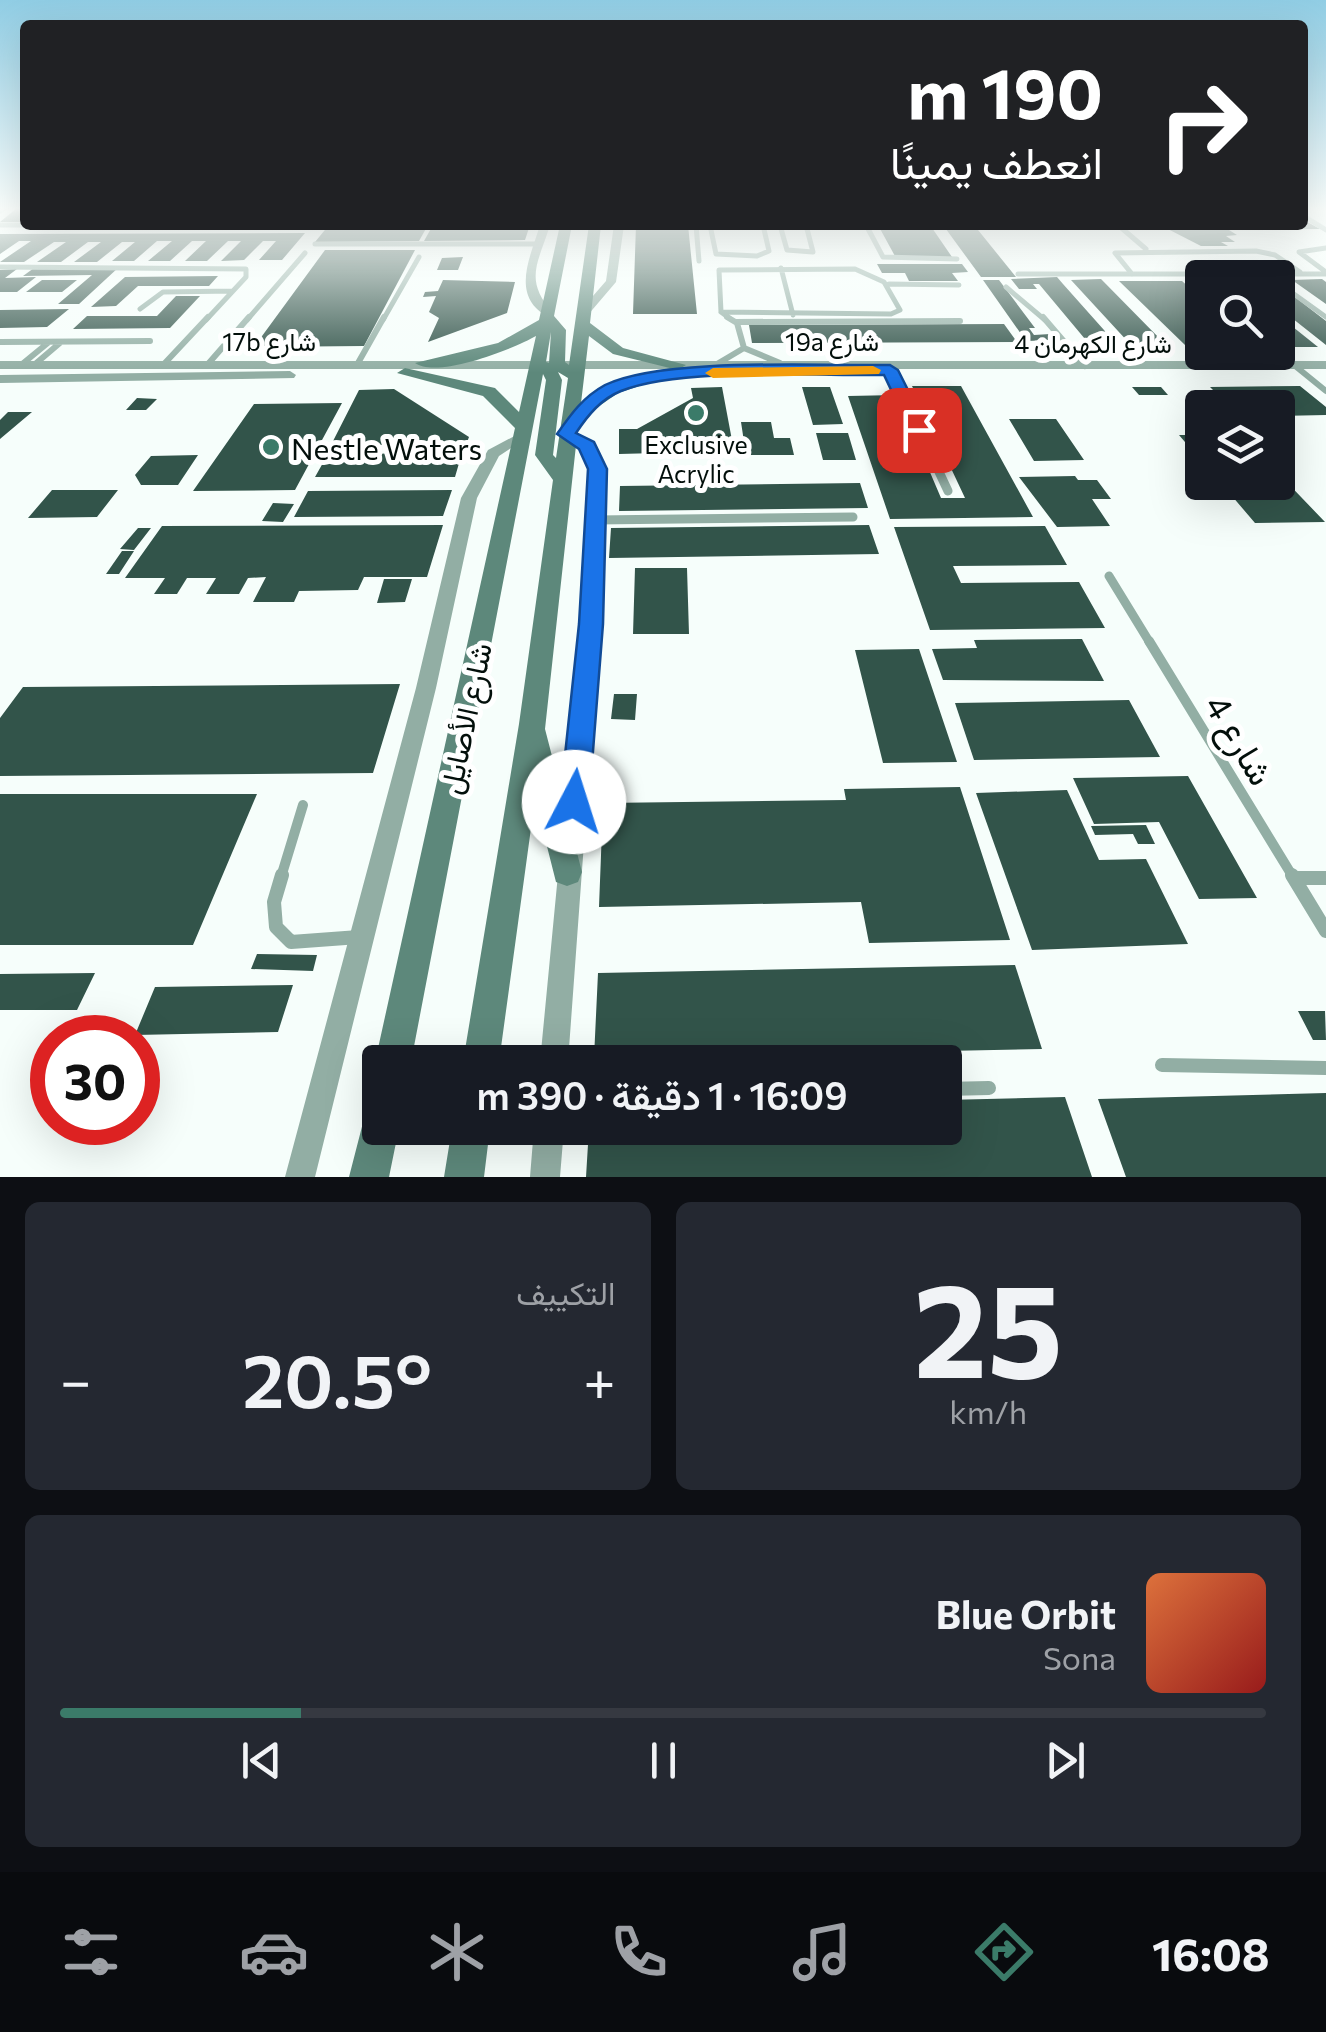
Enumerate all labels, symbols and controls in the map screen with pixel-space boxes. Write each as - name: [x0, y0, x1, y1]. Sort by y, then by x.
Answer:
- text: 190 m: [907, 48, 1103, 133]
- icon: right: [1138, 60, 1268, 190]
- text: انعطف يمينًا: [890, 133, 1103, 188]
- map controls: [1185, 260, 1295, 500]
- button: search: [1185, 260, 1295, 370]
- street label: 17b شارع: [222, 326, 316, 359]
- street label: 19a شارع: [785, 326, 879, 359]
- street label: شارع الكهرمان 4: [1014, 328, 1172, 361]
- pin: [877, 388, 962, 473]
- button: layers: [1185, 390, 1295, 500]
- marker: Exclusive Acrylic: [685, 402, 707, 424]
- icon: arrive: [892, 403, 947, 458]
- place label: Nestle Waters: [291, 429, 482, 466]
- place label: Exclusive Acrylic: [644, 429, 748, 488]
- marker: Nestle Waters: [260, 436, 282, 458]
- street label: شارع الأصايل: [430, 639, 502, 798]
- street label: شارع 4: [1193, 686, 1285, 795]
- position arrow: [522, 750, 626, 854]
- speed limit sign: 30: [30, 1015, 160, 1145]
- text: 16:09 · 1 دقيقة · 390 m: [477, 1071, 847, 1118]
- text: 25: [913, 1246, 1063, 1405]
- text: التكييف: [516, 1272, 616, 1312]
- text: 20.5°: [242, 1332, 432, 1423]
- text: −: [60, 1345, 91, 1412]
- text: +: [583, 1345, 616, 1412]
- text: km/h: [949, 1391, 1027, 1431]
- text: Blue Orbit: [936, 1590, 1116, 1637]
- text: Sona: [1043, 1637, 1116, 1677]
- icon: previous: [234, 1733, 289, 1788]
- icon: pause: [636, 1733, 691, 1788]
- icon: next: [1038, 1733, 1093, 1788]
- icon: filters: [56, 1917, 126, 1987]
- icon: car: [239, 1917, 309, 1987]
- icon: climate: [422, 1917, 492, 1987]
- icon: phone: [604, 1917, 674, 1987]
- icon: music: [787, 1917, 857, 1987]
- icon: directions: [969, 1917, 1039, 1987]
- text: 16:08: [1152, 1925, 1270, 1980]

